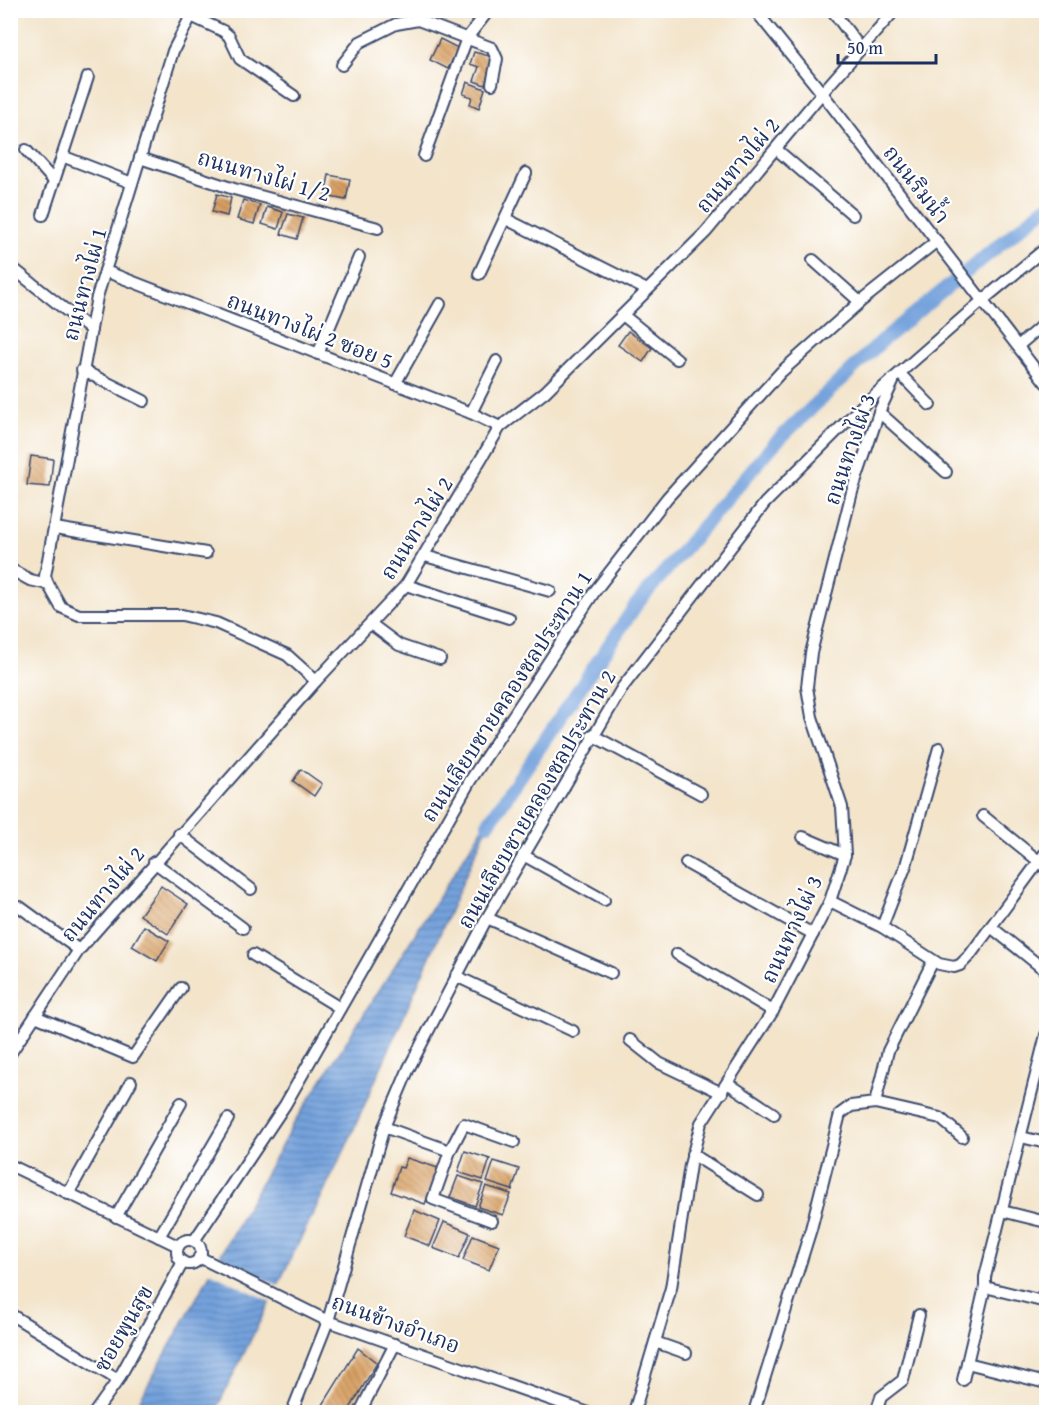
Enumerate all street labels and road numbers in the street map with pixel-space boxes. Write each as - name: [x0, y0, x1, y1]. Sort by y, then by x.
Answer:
- street label: ถนนทางไผ่ 2: [687, 110, 787, 220]
- street label: ถนนริมน้ำ: [876, 138, 958, 230]
- street label: ถนนทางไผ่ 1/2: [194, 141, 334, 209]
- street label: ถนนทางไผ่ 1: [54, 224, 114, 344]
- street label: ถนนทางไผ่ 2 ซอย 5: [222, 284, 398, 376]
- street label: ถนนทางไผ่ 3: [815, 389, 883, 509]
- street label: ถนนทางไผ่ 2: [372, 470, 460, 586]
- street label: ถนนเลียบชายคลองชลประทาน 1: [412, 564, 600, 828]
- street label: ถนนเลียบชายคลองชลประทาน 2: [449, 664, 623, 934]
- street label: ถนนทางไผ่ 2: [52, 839, 152, 949]
- street label: ถนนทางไผ่ 3: [752, 870, 830, 988]
- street label: ซอยพูนสุข: [85, 1279, 161, 1377]
- street label: ถนนข้างอำเภอ: [327, 1285, 465, 1361]

